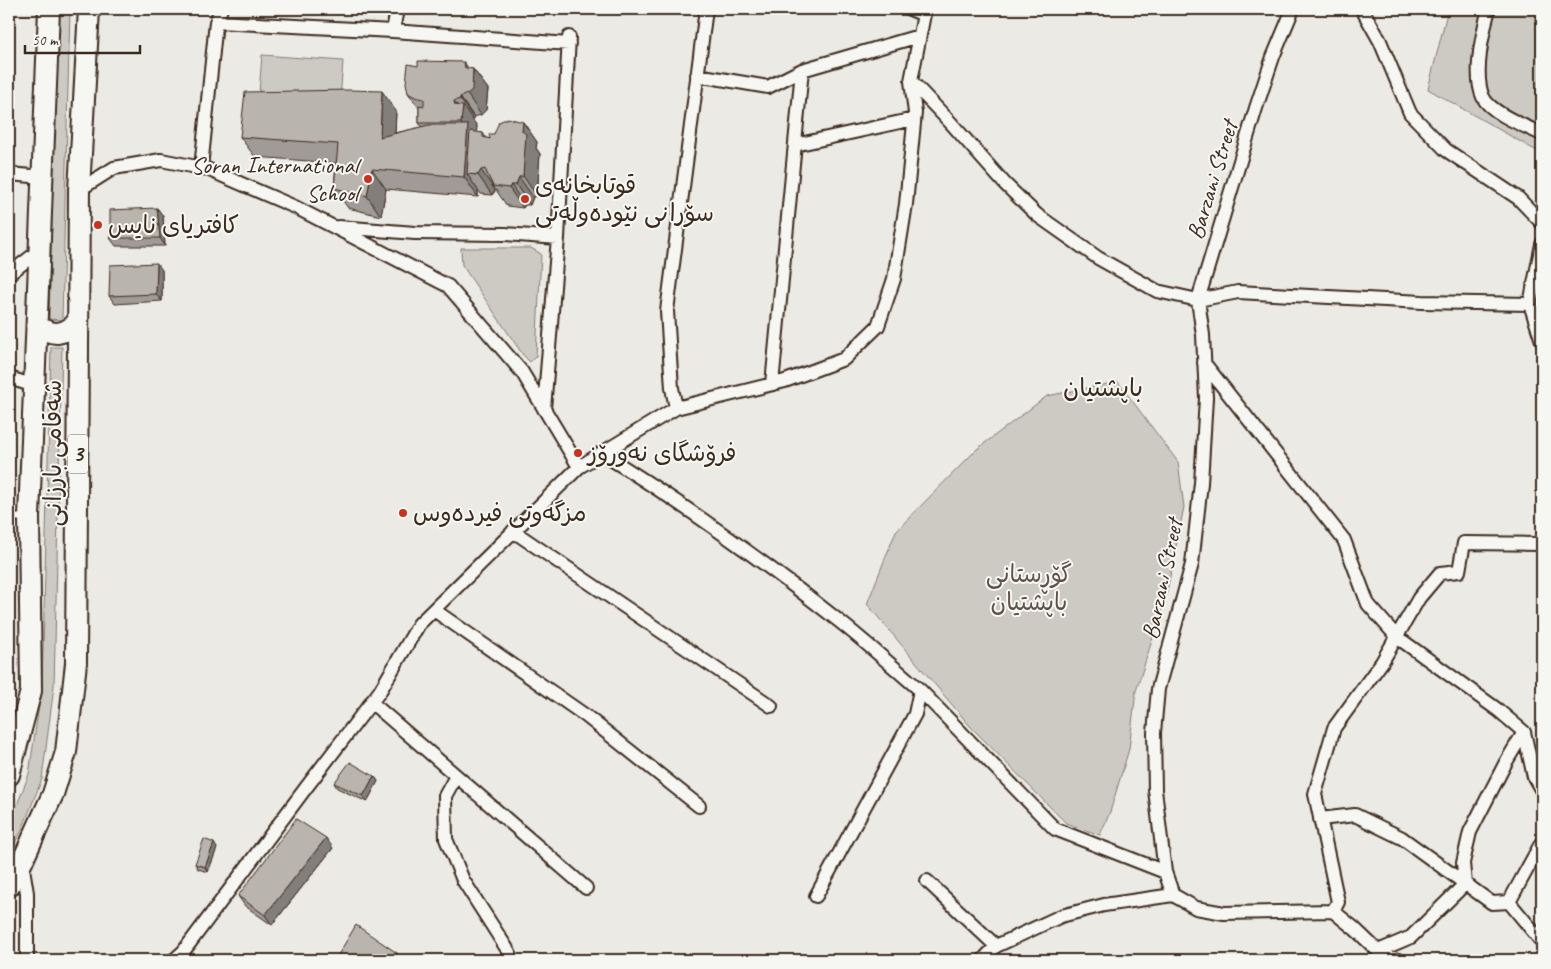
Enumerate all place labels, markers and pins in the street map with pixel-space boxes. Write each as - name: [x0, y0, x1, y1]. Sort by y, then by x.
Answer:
- place label: Soran International School: [191, 150, 362, 208]
- place label: قوتابخانەی سۆرانی نێودەوڵەتی: [535, 170, 714, 228]
- marker: Soran International School: [362, 173, 374, 185]
- marker: قوتابخانەی سۆرانی نێودەوڵەتی: [519, 193, 531, 205]
- place label: کافتریای نایس: [108, 210, 239, 240]
- marker: کافتریای نایس: [92, 219, 104, 231]
- place label: فرۆشگای نەورۆز: [586, 438, 737, 468]
- marker: فرۆشگای نەورۆز: [572, 447, 584, 459]
- place label: مزگەوتی فیردەوس: [413, 498, 586, 528]
- marker: مزگەوتی فیردەوس: [397, 507, 409, 519]

